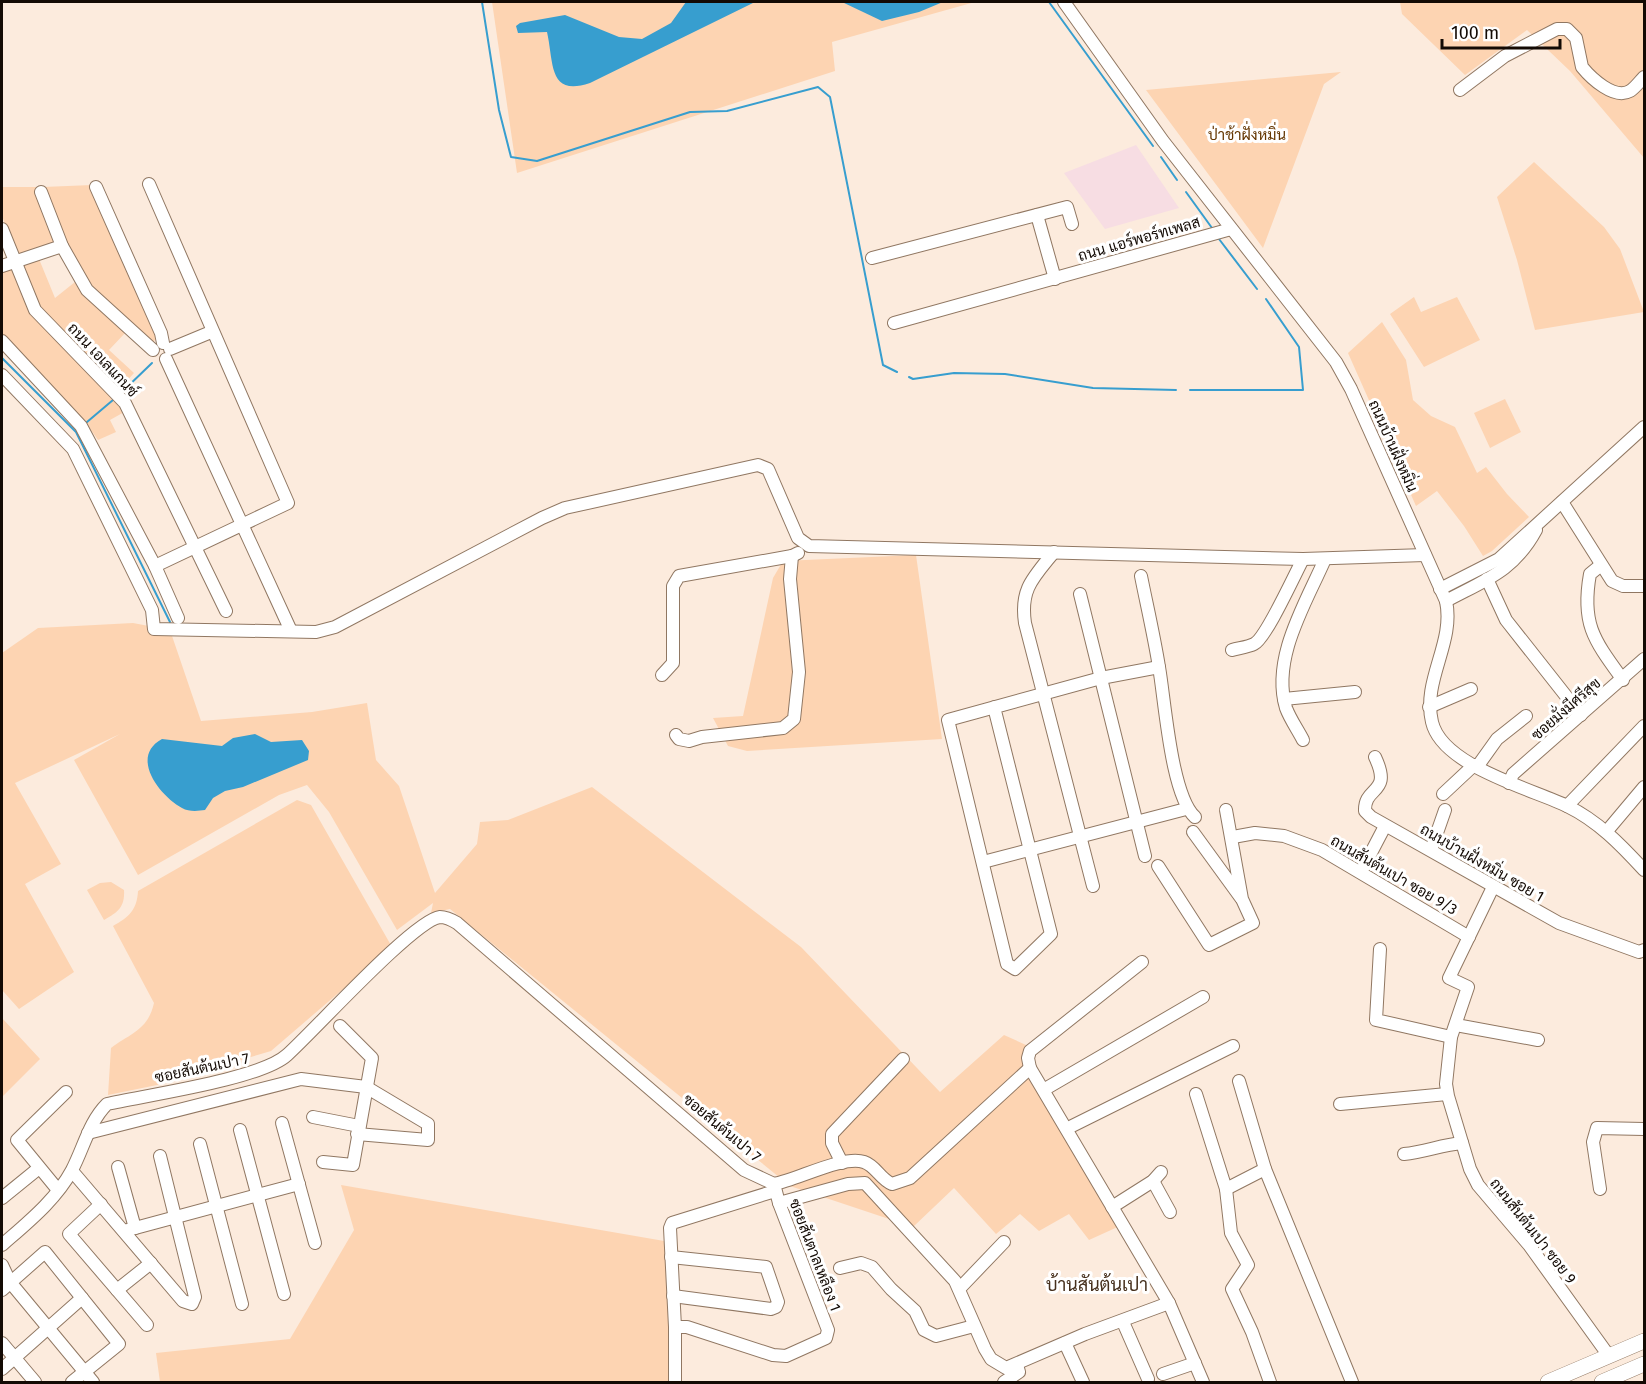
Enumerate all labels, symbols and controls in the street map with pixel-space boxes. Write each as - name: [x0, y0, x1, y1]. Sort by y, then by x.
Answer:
- scale bar: [1442, 12, 1560, 50]
- text: 100 m: [1451, 22, 1499, 44]
- park label: ป่าช้าฝั่งหมิ่น: [1208, 120, 1286, 144]
- street label: ถนน แอร์พอร์ทเพลส: [1076, 212, 1202, 265]
- street label: ถนน เอเลแกนซ์: [64, 319, 143, 401]
- street label: ถนนบ้านฝั่งหมิ่น: [1365, 395, 1426, 495]
- street label: ซอยมั่งมีศรีสุข: [1524, 670, 1606, 745]
- street label: ถนนบ้านฝั่งหมิ่น ซอย 1: [1417, 815, 1550, 906]
- street label: ถนนสันต้นเปา ซอย 9/3: [1327, 831, 1461, 919]
- street label: ซอยสันต้นเปา 7: [153, 1048, 251, 1087]
- street label: ซอยสันต้นเปา 7: [679, 1090, 765, 1166]
- street label: ถนนสันต้นเปา ซอย 9: [1486, 1174, 1581, 1287]
- street label: ซอยสันตาลเหลือง 1: [785, 1196, 846, 1314]
- district label: บ้านสันต้นเปา: [1046, 1273, 1148, 1296]

